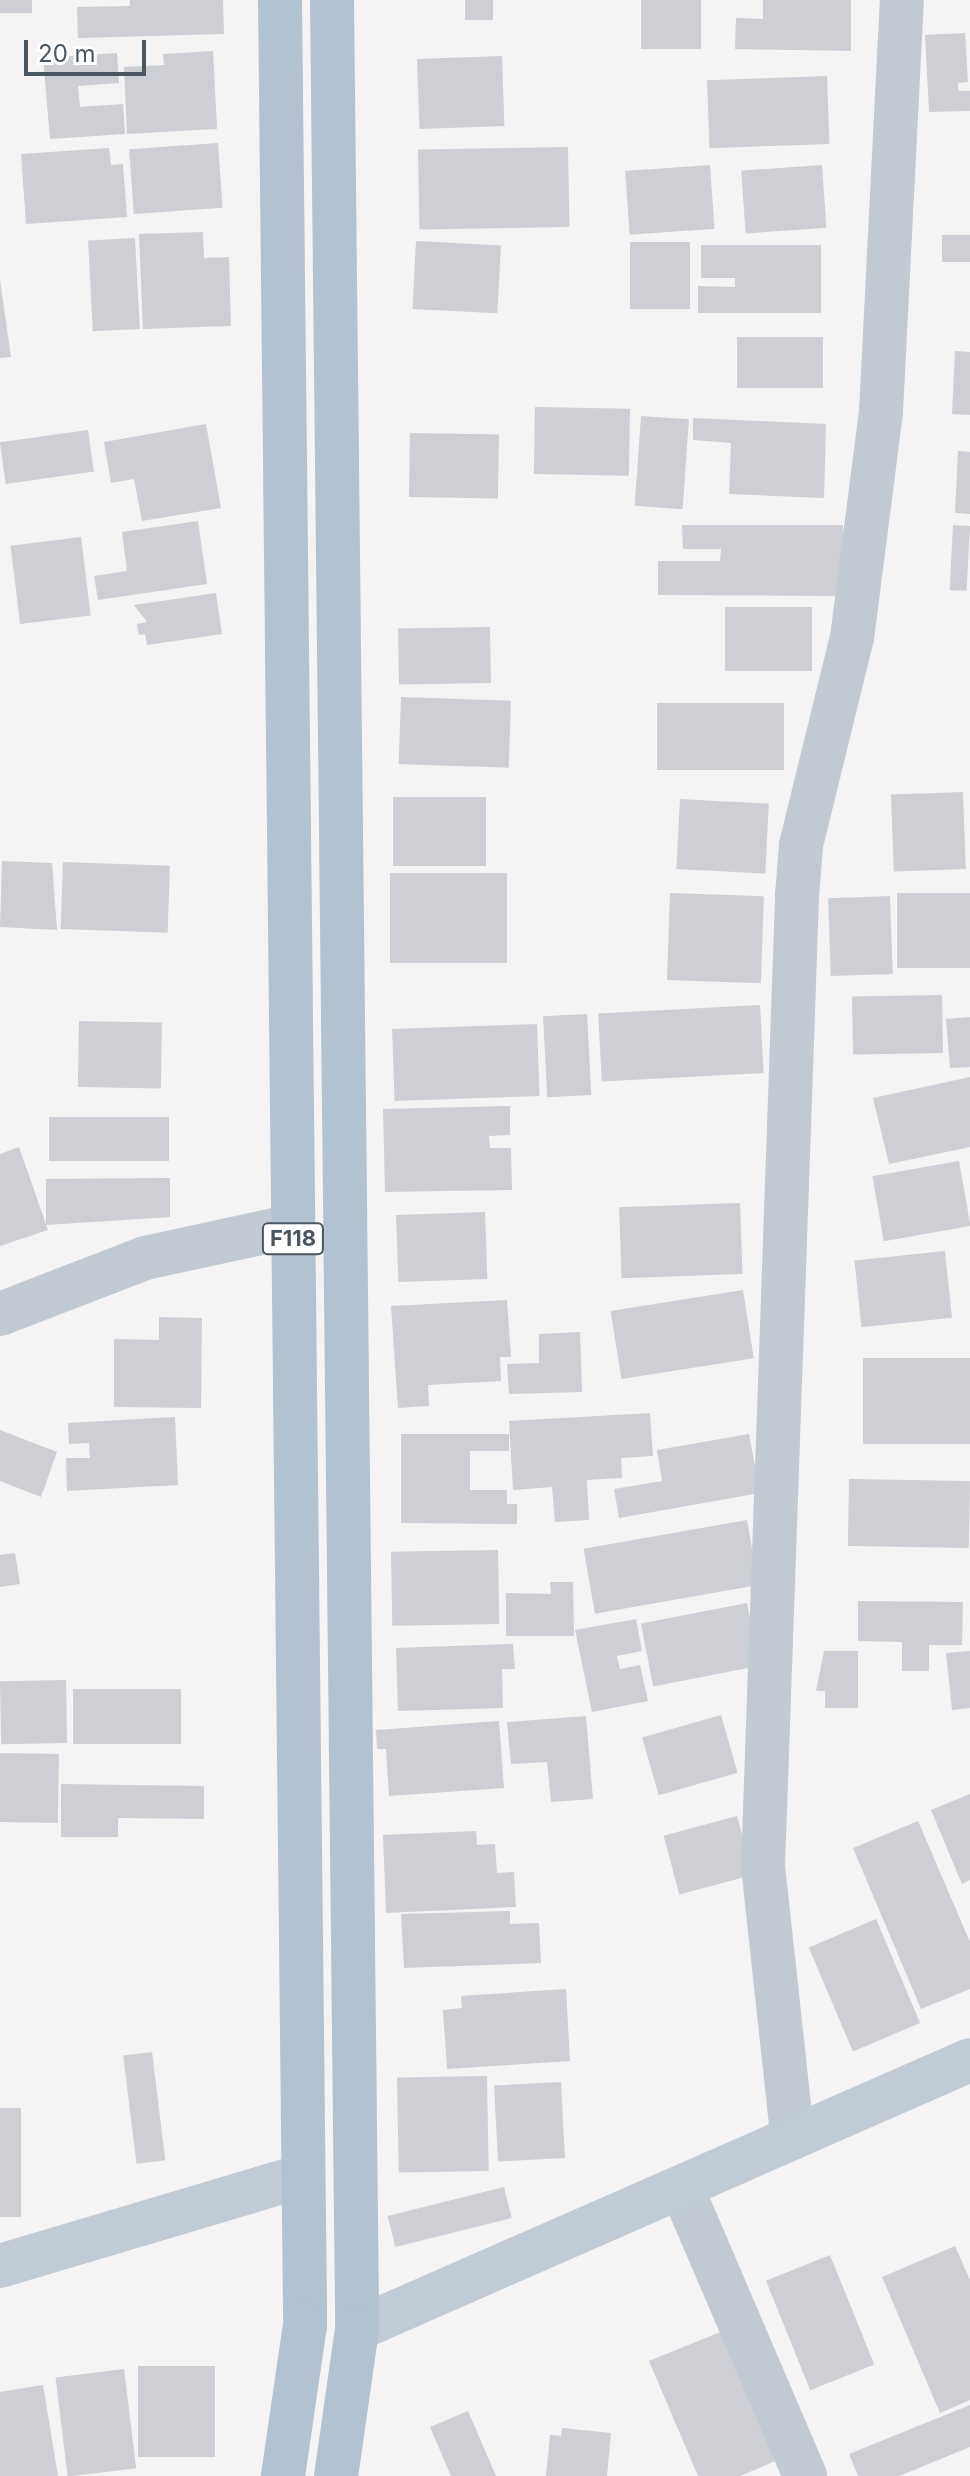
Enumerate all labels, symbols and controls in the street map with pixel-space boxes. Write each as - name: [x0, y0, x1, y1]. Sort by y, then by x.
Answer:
- scale bar: [28, 24, 150, 74]
- text: 20 m: [38, 39, 96, 68]
- road number: F118: [261, 1221, 325, 1257]

